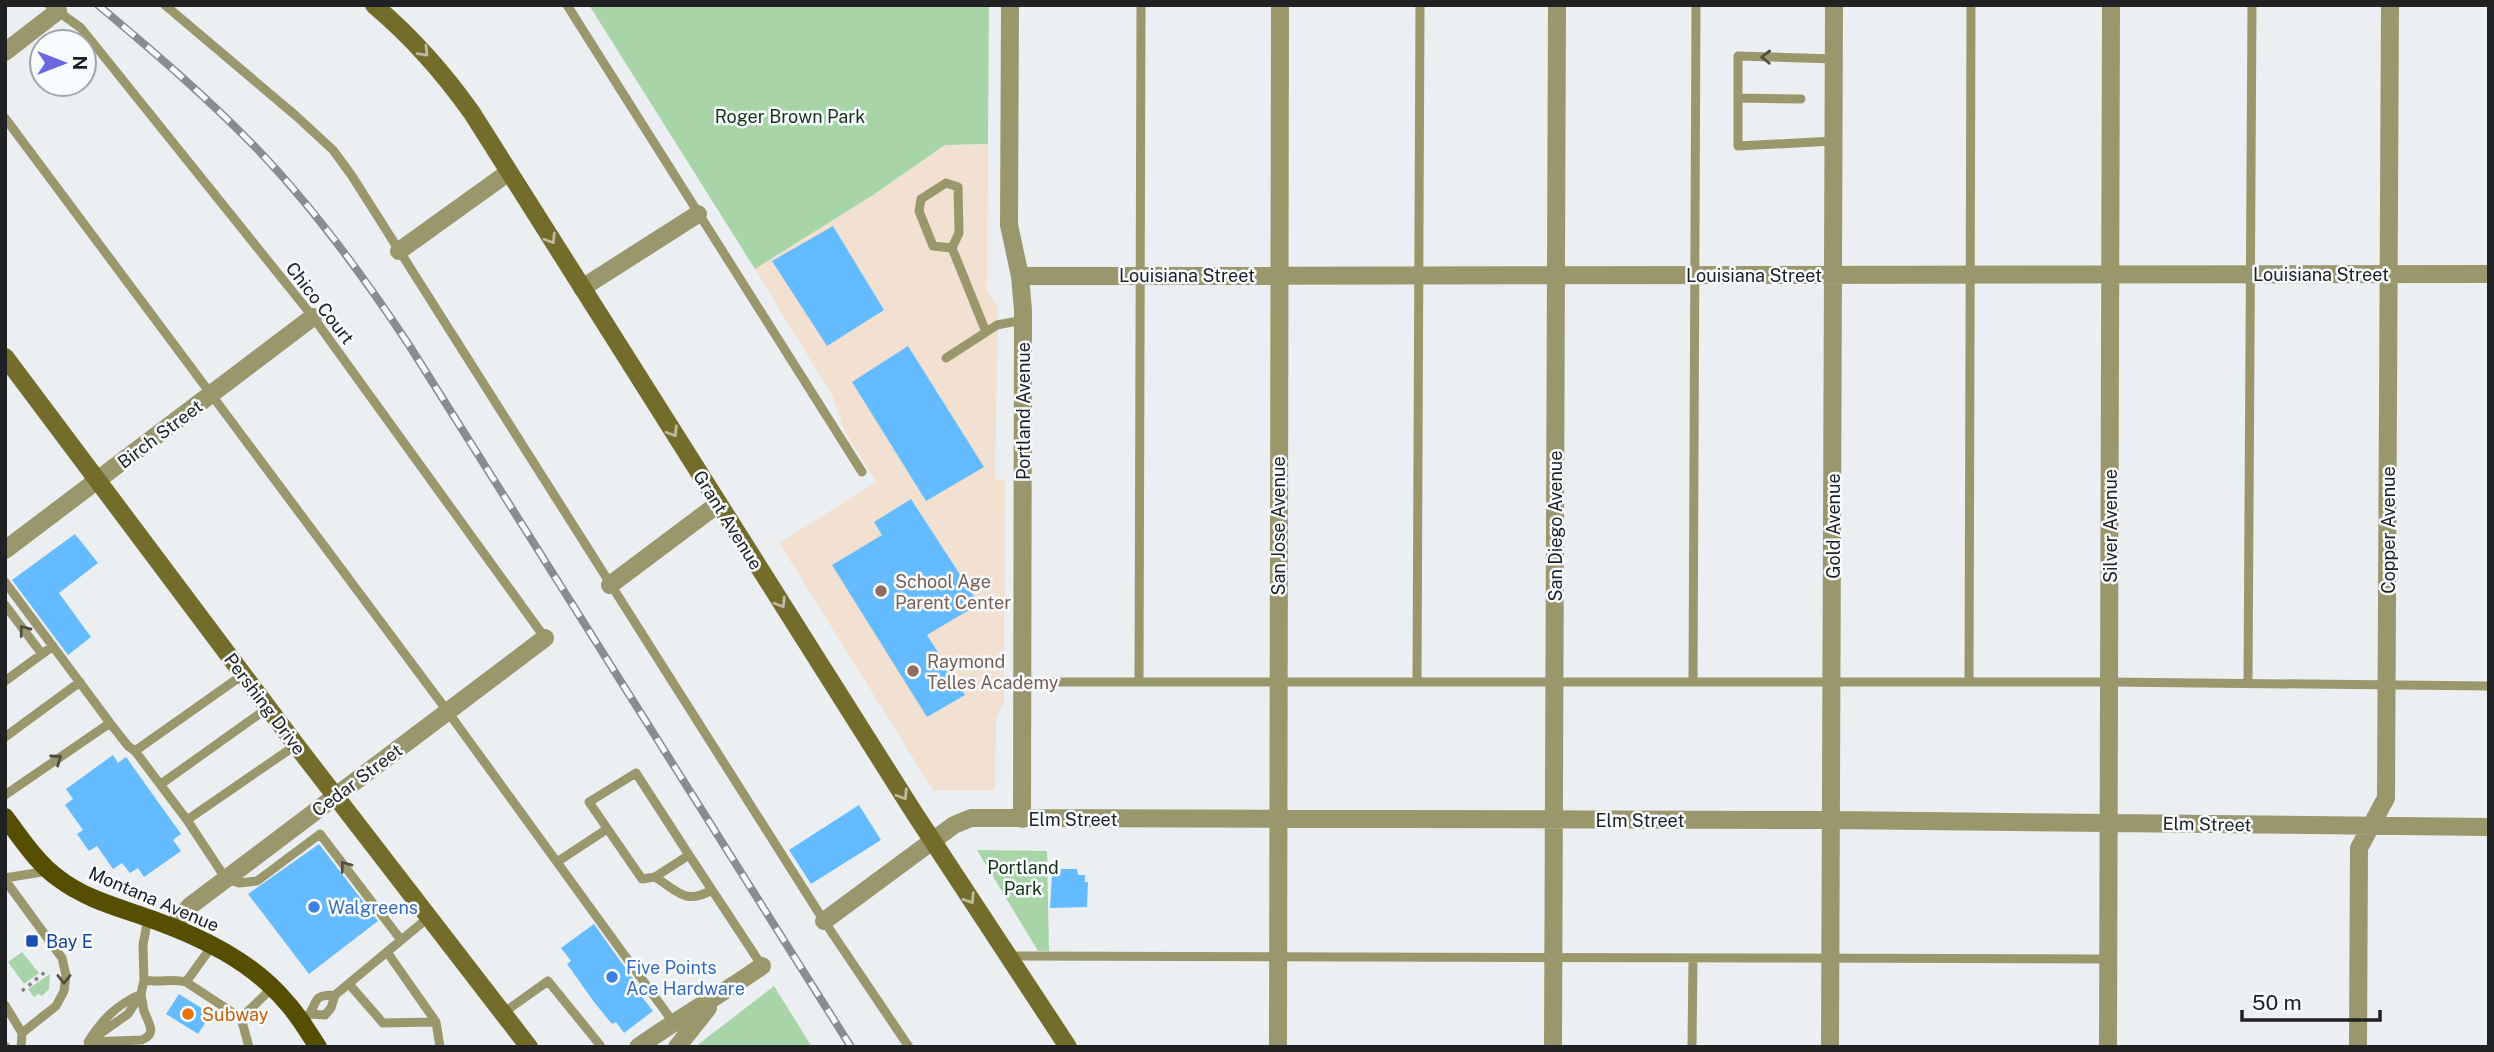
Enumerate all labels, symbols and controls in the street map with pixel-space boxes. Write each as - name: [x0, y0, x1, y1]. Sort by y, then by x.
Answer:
- north arrow: [28, 28, 98, 98]
- one-way arrow: [415, 43, 428, 56]
- one-way arrow: [1760, 49, 1771, 64]
- text: N: [69, 56, 91, 70]
- park label: Roger Brown Park: [715, 106, 865, 127]
- one-way arrow: [543, 232, 556, 245]
- street label: Chico Court: [281, 258, 359, 348]
- street label: Louisiana Street: [2253, 264, 2389, 285]
- street label: Louisiana Street: [1119, 265, 1255, 286]
- street label: Louisiana Street: [1686, 265, 1822, 286]
- street label: Portland Avenue: [1013, 342, 1034, 480]
- street label: Birch Street: [114, 395, 206, 473]
- one-way arrow: [664, 424, 677, 437]
- street label: San Diego Avenue: [1545, 451, 1566, 601]
- street label: San Jose Avenue: [1268, 456, 1289, 596]
- street label: Grant Avenue: [689, 466, 767, 574]
- street label: Copper Avenue: [2378, 466, 2399, 594]
- street label: Silver Avenue: [2100, 469, 2121, 583]
- street label: Gold Avenue: [1823, 473, 1844, 579]
- place label: School Age Parent Center: [895, 571, 1011, 613]
- marker: School Age Parent Center: [873, 583, 889, 599]
- one-way arrow: [773, 596, 786, 609]
- one-way arrow: [19, 625, 32, 637]
- street label: Pershing Drive: [220, 649, 310, 759]
- place label: Raymond Telles Academy: [927, 651, 1059, 693]
- marker: Raymond Telles Academy: [905, 663, 921, 679]
- street label: Cedar Street: [308, 739, 406, 821]
- one-way arrow: [49, 755, 62, 767]
- one-way arrow: [895, 788, 908, 801]
- street label: Elm Street: [1029, 809, 1117, 830]
- street label: Elm Street: [1596, 810, 1684, 831]
- street label: Elm Street: [2162, 813, 2252, 835]
- park label: Portland Park: [987, 857, 1059, 899]
- street label: Montana Avenue: [86, 862, 222, 936]
- one-way arrow: [340, 862, 353, 874]
- one-way arrow: [962, 891, 975, 904]
- place label: Walgreens: [328, 897, 418, 918]
- marker: Walgreens: [306, 899, 322, 915]
- place label: Bay E: [46, 931, 93, 952]
- marker: Bay E: [24, 933, 40, 949]
- place label: Five Points Ace Hardware: [626, 957, 745, 999]
- marker: Five Points Ace Hardware: [604, 969, 620, 985]
- one-way arrow: [56, 974, 72, 985]
- scale bar: [2242, 978, 2380, 1022]
- text: 50 m: [2252, 990, 2302, 1015]
- place label: Subway: [202, 1004, 269, 1025]
- marker: Subway: [180, 1006, 196, 1022]

